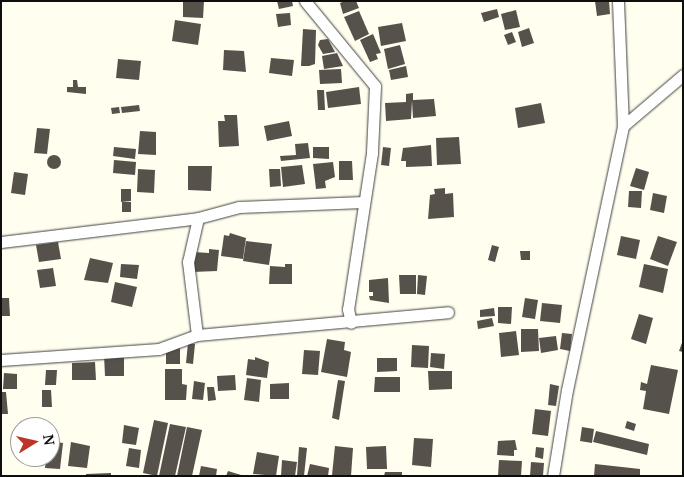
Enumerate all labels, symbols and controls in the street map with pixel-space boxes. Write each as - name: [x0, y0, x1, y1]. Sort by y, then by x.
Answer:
- north arrow: [10, 417, 60, 467]
- text: N: [39, 433, 60, 447]

